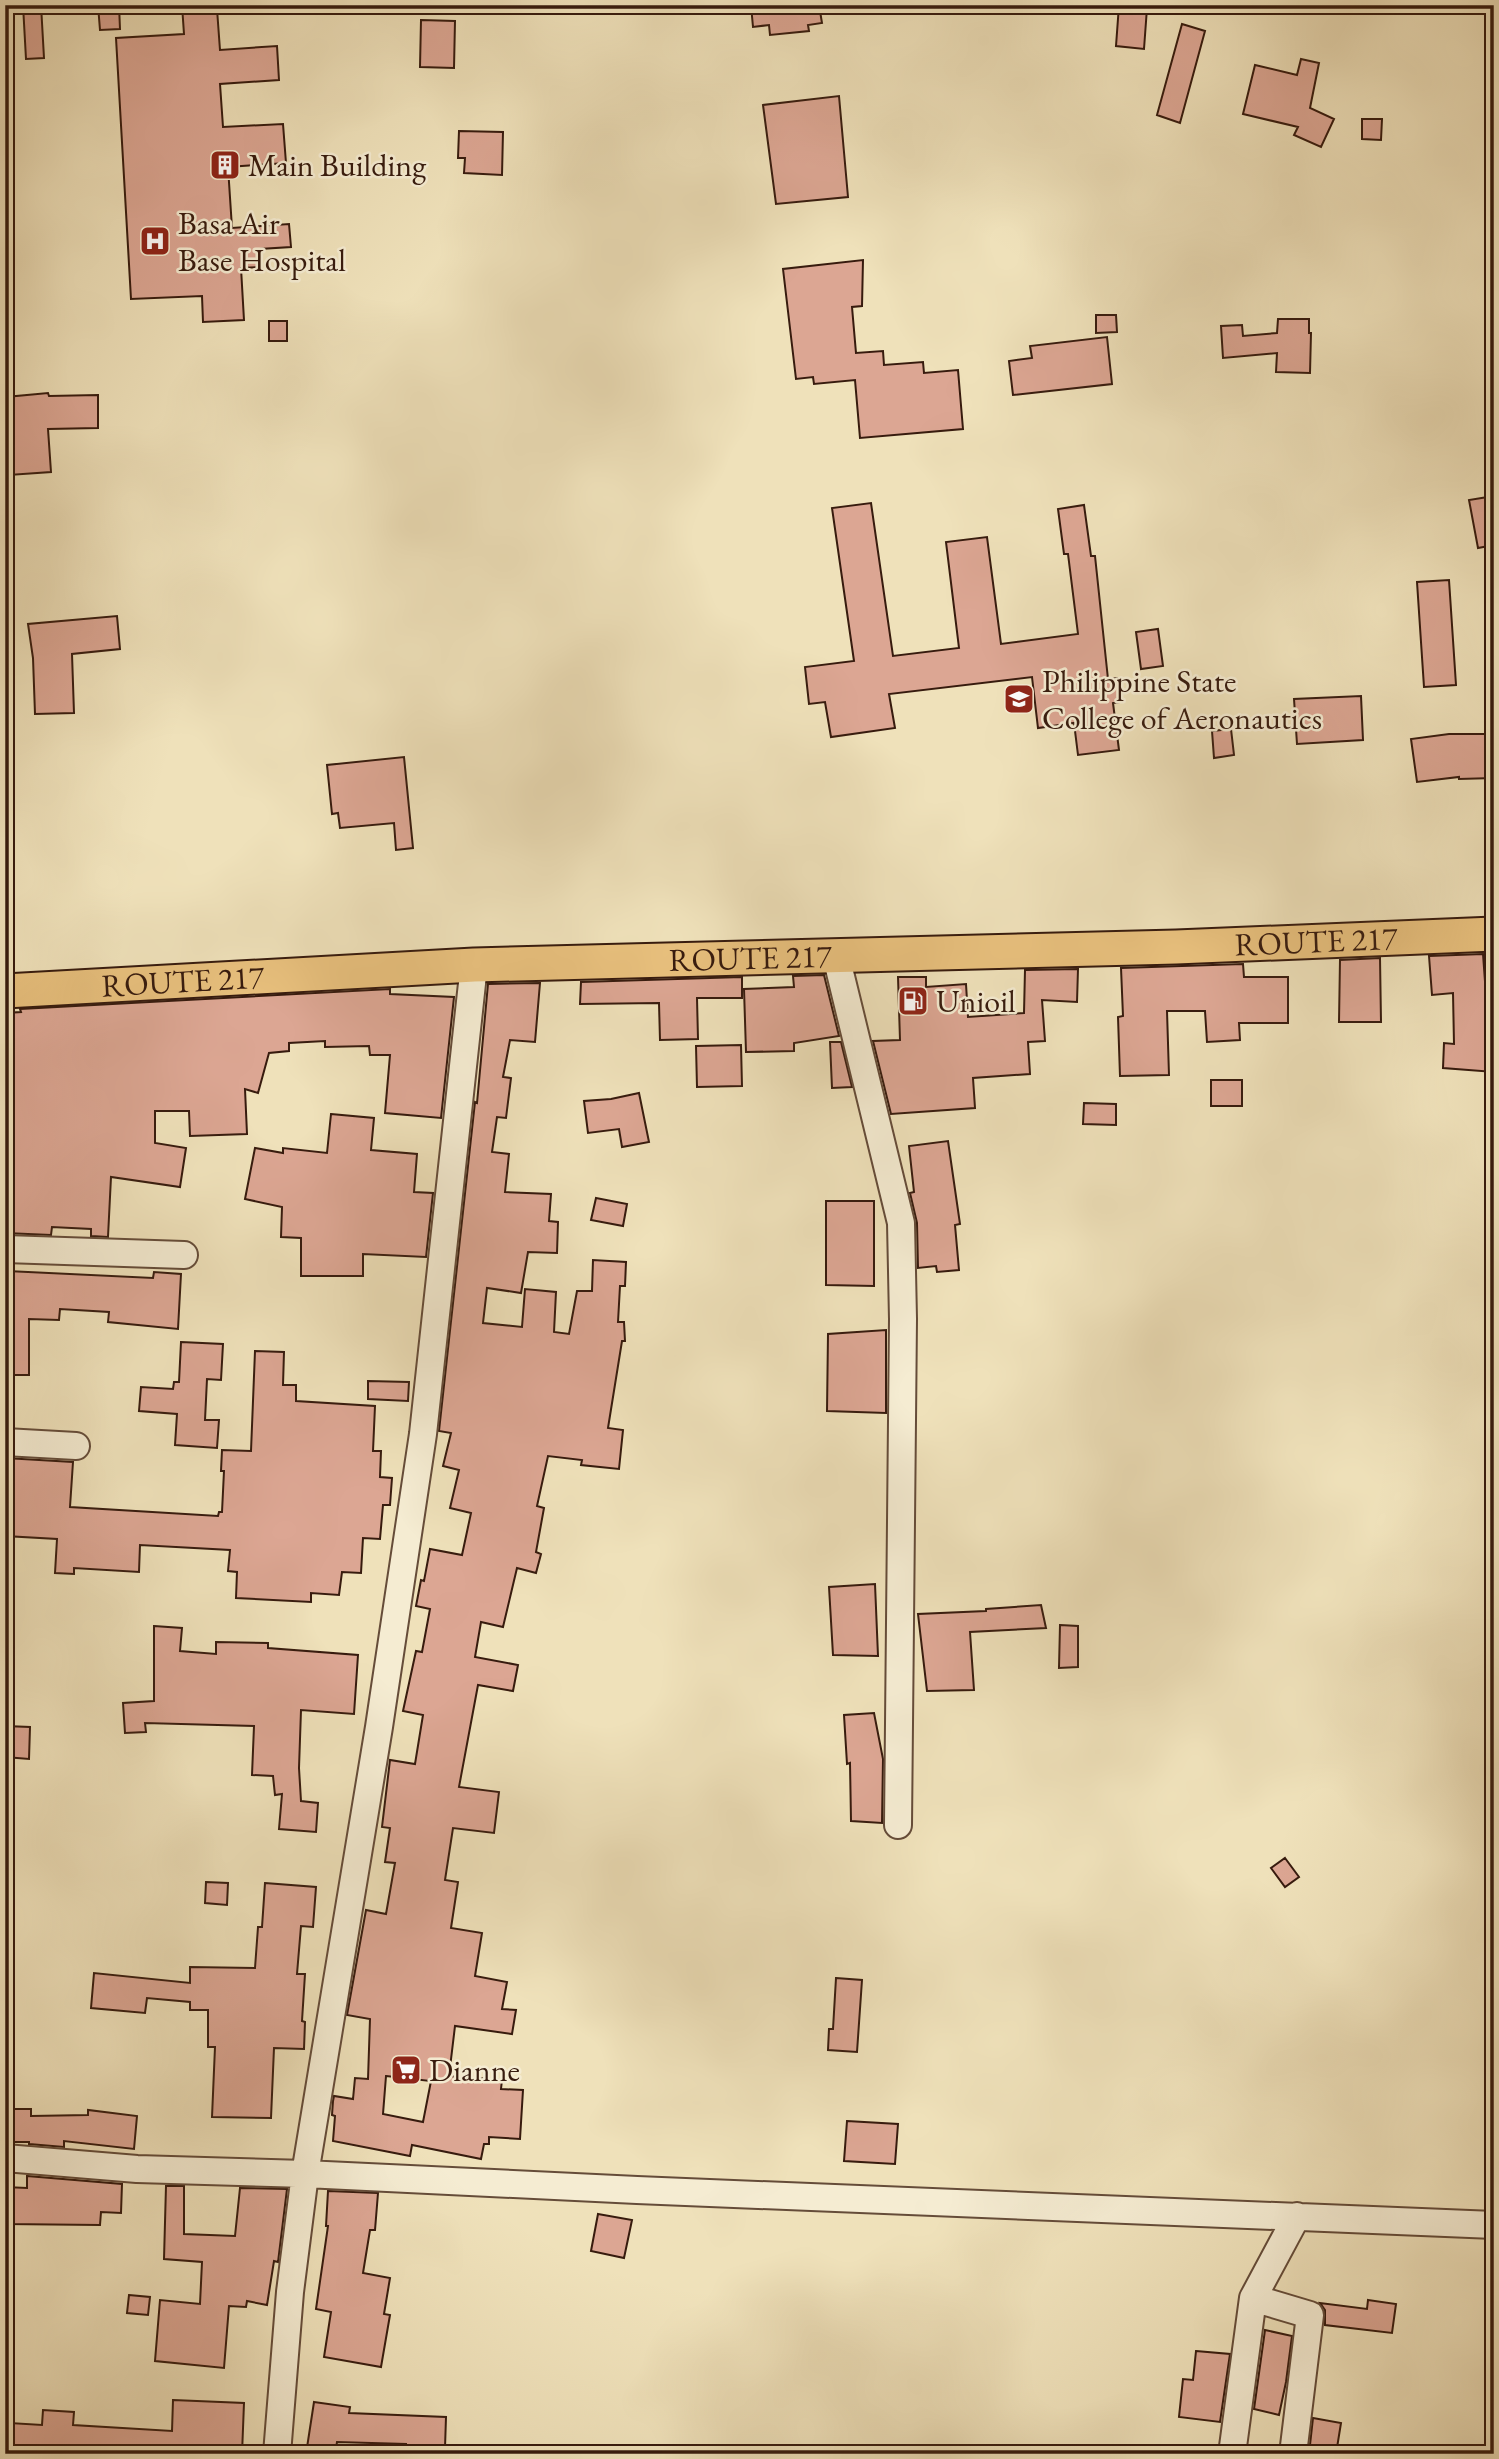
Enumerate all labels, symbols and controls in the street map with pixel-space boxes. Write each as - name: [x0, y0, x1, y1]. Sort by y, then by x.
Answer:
- place label: Main Building: [248, 144, 427, 186]
- building icon: Main Building: [208, 148, 242, 182]
- place label: Basa Air Base Hospital: [178, 202, 346, 281]
- hospital icon: Basa Air Base Hospital: [138, 224, 172, 258]
- place label: Philippine State College of Aeronautics: [1042, 660, 1322, 739]
- school or university icon: Philippine State College of Aeronautics: [1002, 682, 1036, 716]
- street label: ROUTE 217: [1234, 917, 1399, 966]
- street label: ROUTE 217: [668, 935, 833, 981]
- street label: ROUTE 217: [100, 956, 266, 1007]
- place label: Unioil: [936, 980, 1016, 1022]
- fuel station icon: Unioil: [896, 984, 930, 1018]
- place label: Dianne: [429, 2049, 520, 2091]
- supermarket icon: Dianne: [389, 2053, 423, 2087]

